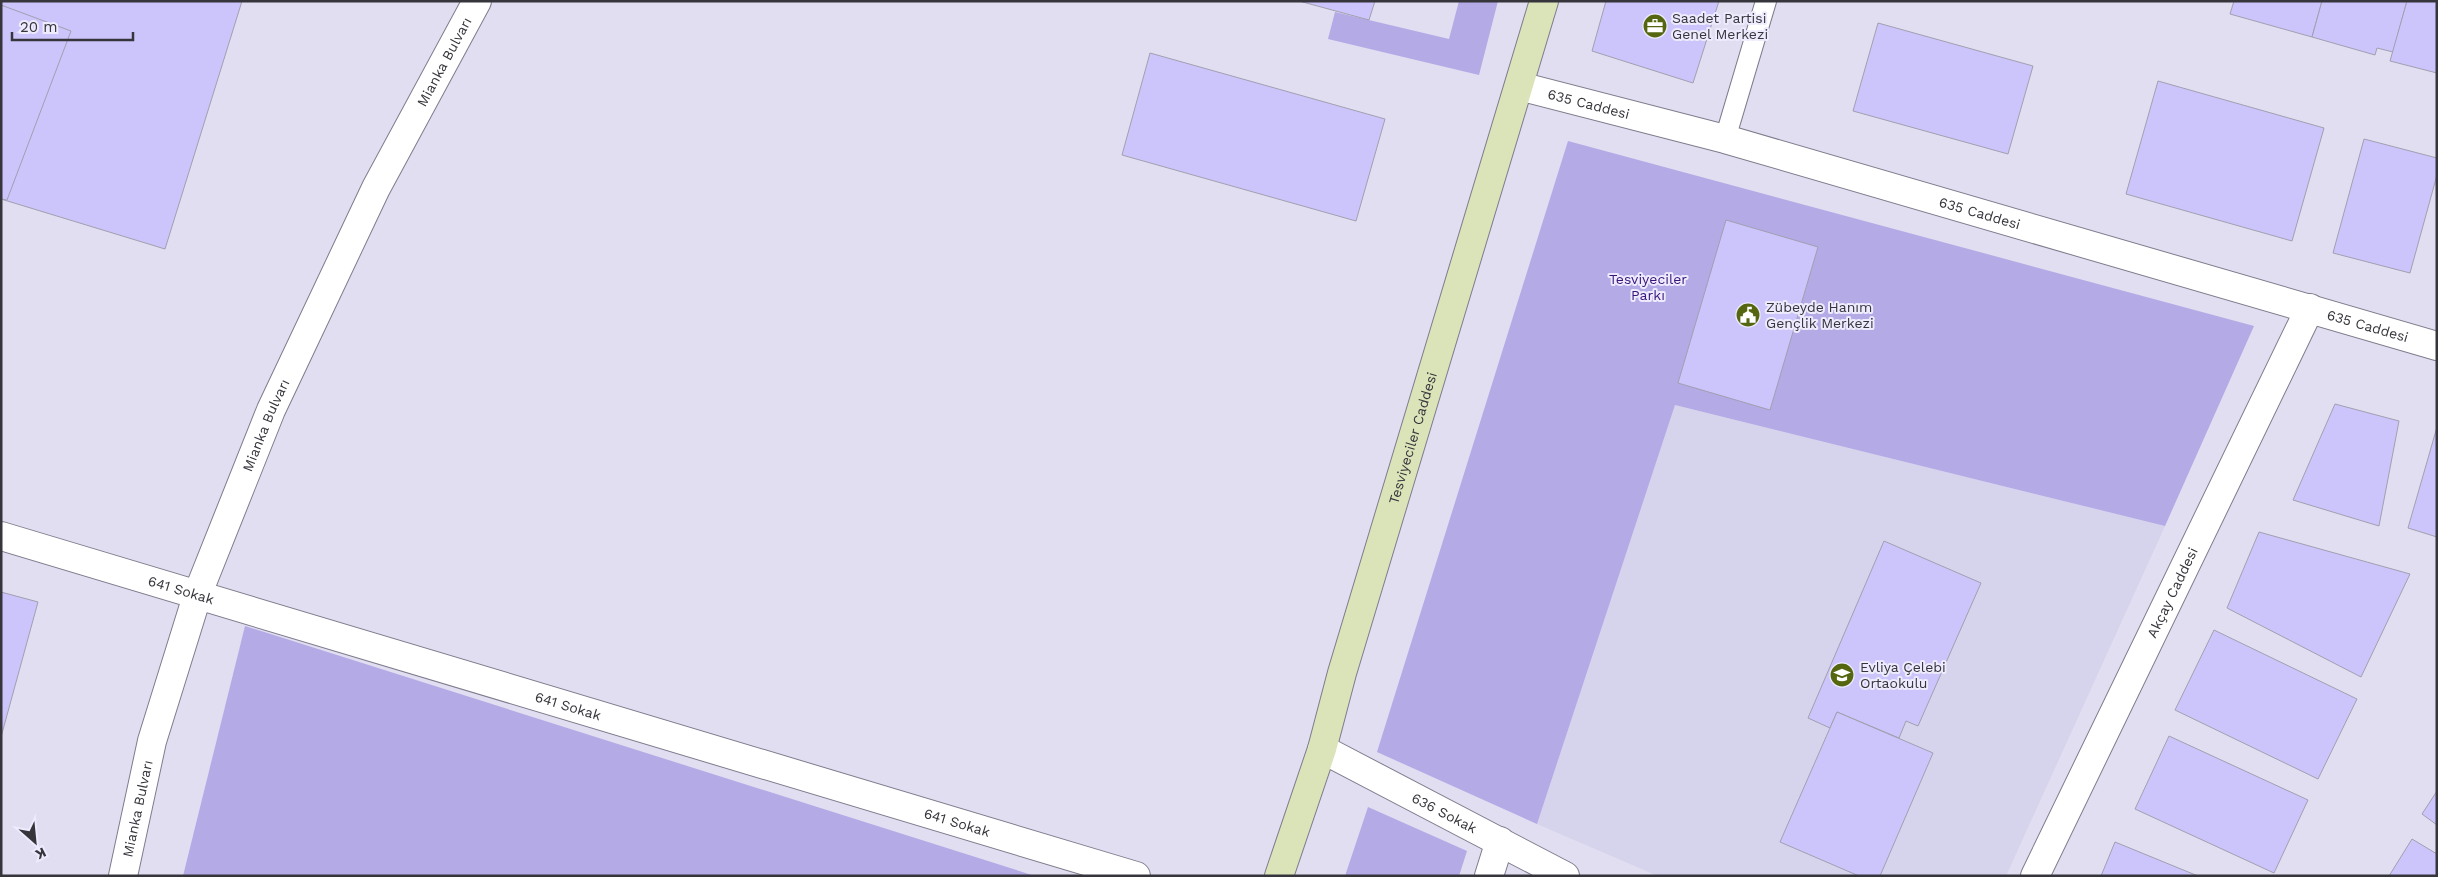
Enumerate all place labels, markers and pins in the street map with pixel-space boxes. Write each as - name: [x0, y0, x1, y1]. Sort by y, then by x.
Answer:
- place label: Saadet Partisi Genel Merkezi: [1672, 10, 1768, 42]
- office icon: Saadet Partisi Genel Merkezi: [1642, 13, 1668, 39]
- place label: Zübeyde Hanım Gençlik Merkezi: [1766, 299, 1874, 331]
- public building icon: Zübeyde Hanım Gençlik Merkezi: [1735, 302, 1761, 328]
- place label: Evliya Çelebi Ortaokulu: [1860, 659, 1946, 691]
- school or university icon: Evliya Çelebi Ortaokulu: [1829, 662, 1855, 688]

